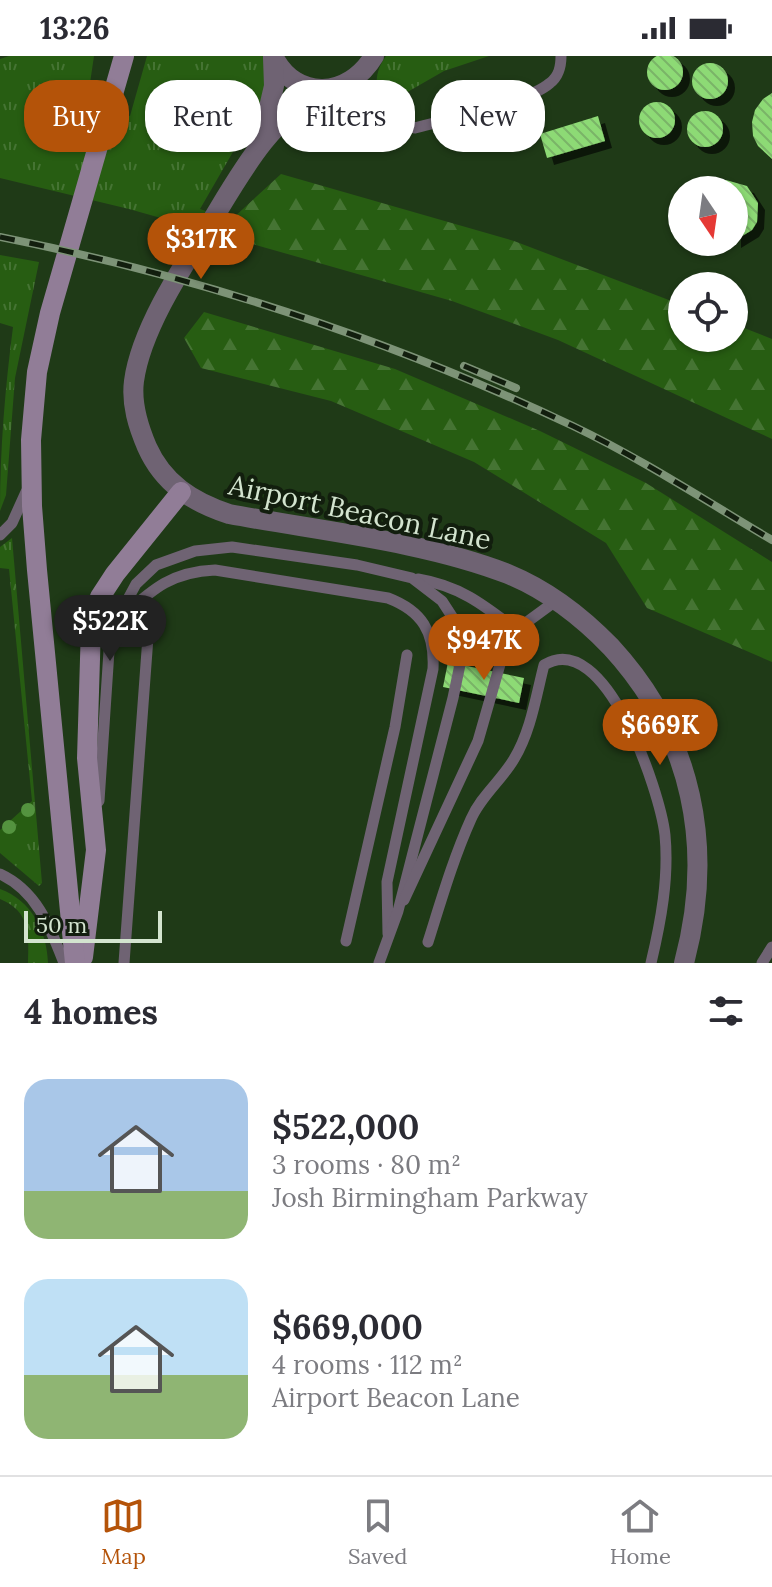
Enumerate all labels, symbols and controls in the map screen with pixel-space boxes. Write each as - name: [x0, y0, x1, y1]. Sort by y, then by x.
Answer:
- text: 13:26: [40, 9, 110, 47]
- chip: Buy: [24, 80, 129, 152]
- chip: Rent: [145, 80, 261, 152]
- chip: Filters: [277, 80, 415, 152]
- chip: New: [431, 80, 545, 152]
- north arrow: [668, 176, 748, 256]
- map controls: [668, 176, 748, 352]
- pin: $317K: [145, 213, 257, 281]
- text: $317K: [165, 222, 237, 255]
- button: locate: [668, 272, 748, 352]
- street label: Airport Beacon Lane: [225, 466, 494, 557]
- pin: $522K: [54, 595, 166, 663]
- text: $522K: [72, 604, 148, 637]
- pin: $947K: [428, 614, 540, 682]
- text: $947K: [446, 623, 522, 656]
- pin: $669K: [604, 699, 716, 767]
- text: $669K: [621, 708, 699, 741]
- scale bar: [24, 907, 162, 943]
- text: 50 m: [36, 911, 87, 939]
- icon: filters: [704, 989, 748, 1033]
- text: 4 homes: [24, 990, 158, 1033]
- text: $522,000: [272, 1105, 419, 1148]
- icon: home: [88, 1111, 184, 1207]
- text: 3 rooms · 80 m²: [272, 1148, 461, 1181]
- text: Josh Birmingham Parkway: [272, 1181, 588, 1214]
- text: $669,000: [272, 1305, 423, 1348]
- icon: home: [88, 1311, 184, 1407]
- text: 4 rooms · 112 m²: [272, 1348, 463, 1381]
- text: Airport Beacon Lane: [272, 1381, 520, 1414]
- tab: Map: [101, 1494, 146, 1570]
- tab: Saved: [348, 1494, 408, 1570]
- tab: Home: [610, 1494, 671, 1570]

